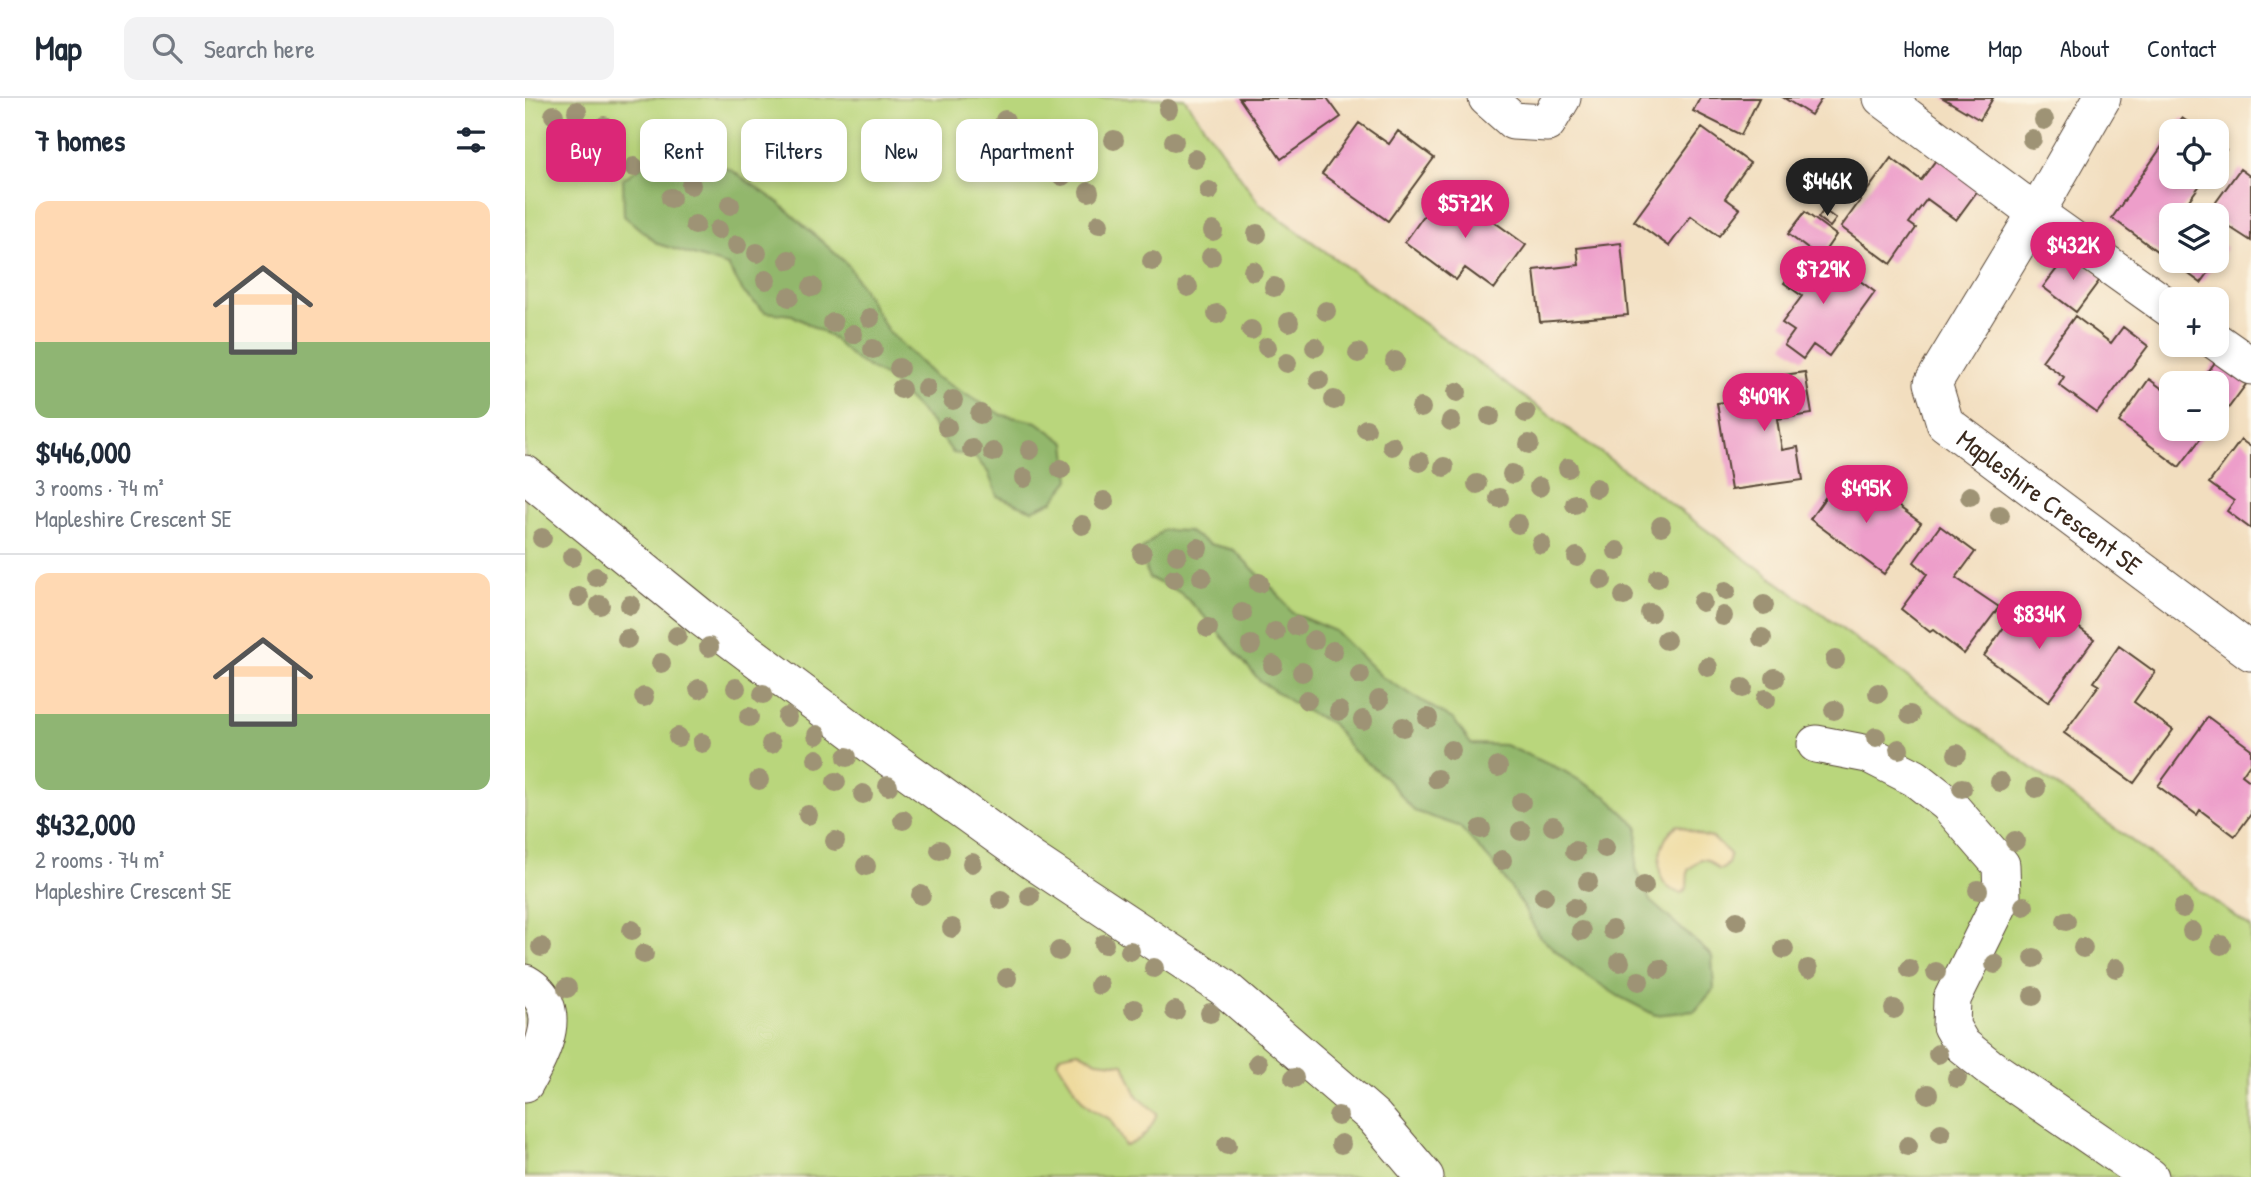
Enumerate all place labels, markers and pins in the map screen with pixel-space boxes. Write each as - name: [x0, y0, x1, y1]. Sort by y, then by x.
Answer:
- pin: $446K: [1778, 158, 1876, 218]
- pin: $572K: [1416, 180, 1514, 240]
- pin: $432K: [2024, 222, 2122, 282]
- pin: $729K: [1774, 246, 1872, 306]
- pin: $409K: [1715, 374, 1813, 433]
- pin: $495K: [1817, 466, 1915, 525]
- pin: $834K: [1990, 592, 2088, 651]

